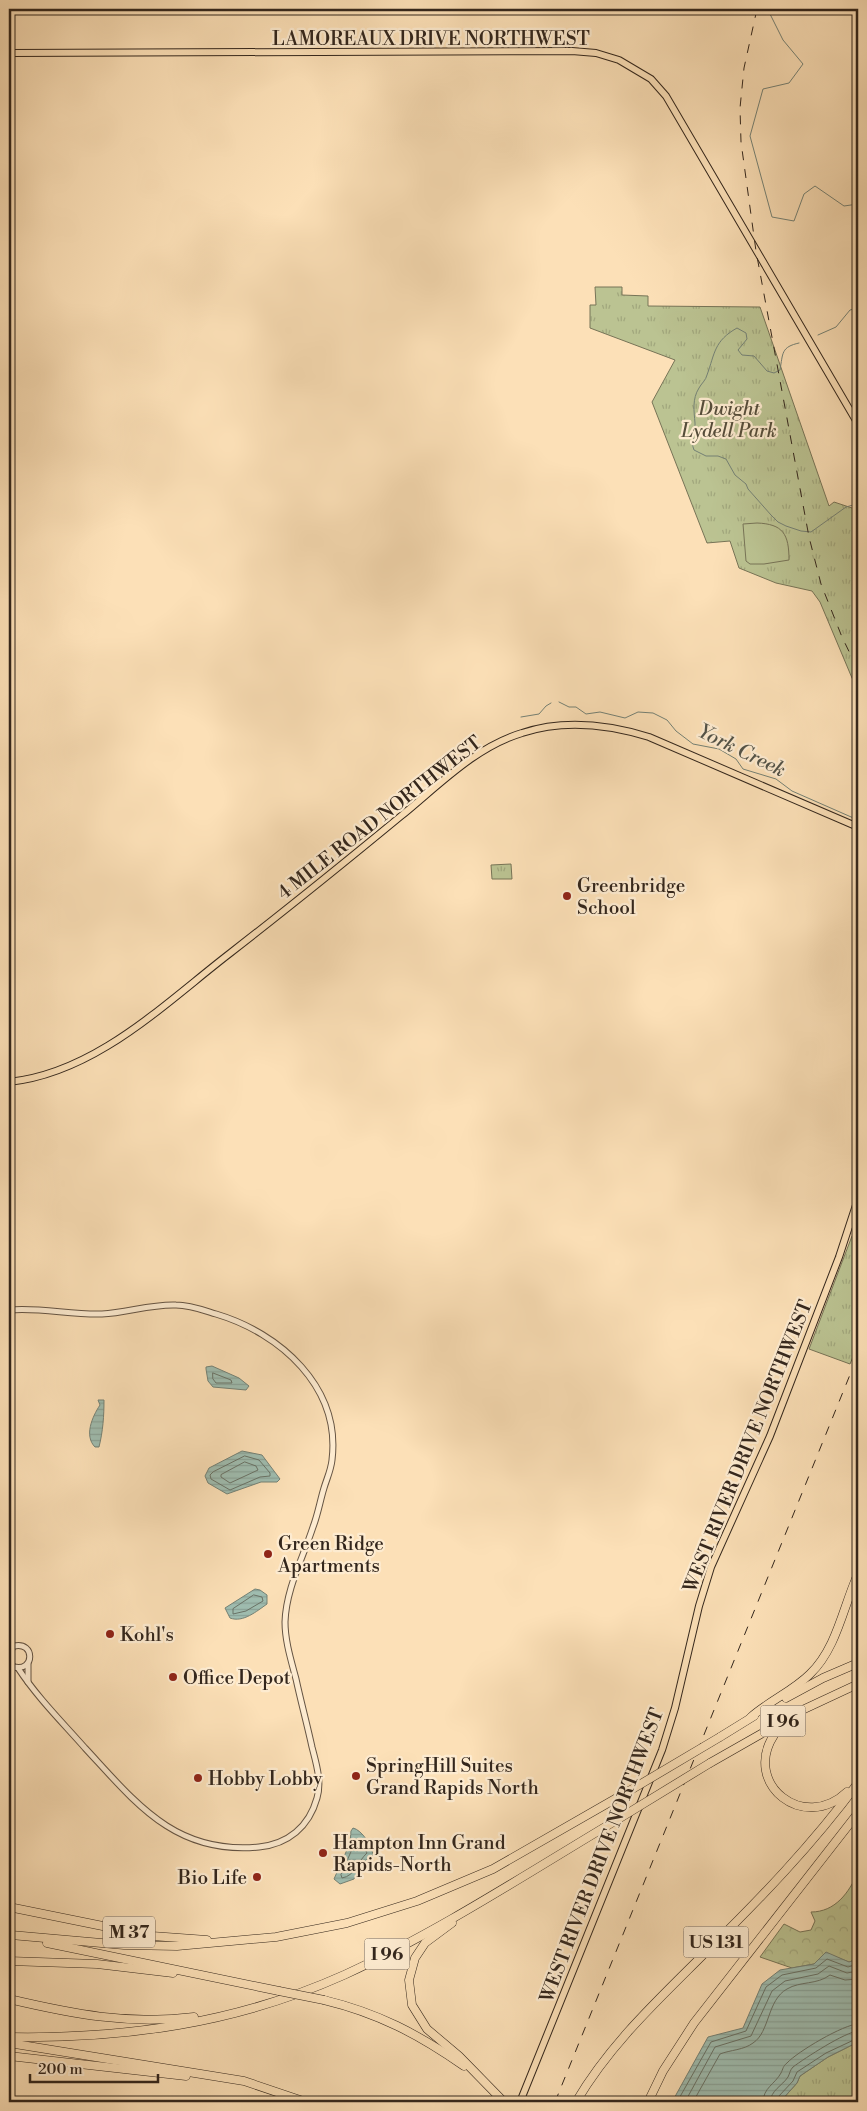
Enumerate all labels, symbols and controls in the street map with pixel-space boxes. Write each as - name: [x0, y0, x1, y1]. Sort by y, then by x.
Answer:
- street label: LAMOREAUX DRIVE NORTHWEST: [272, 27, 590, 51]
- park label: Dwight Lydell Park: [680, 397, 777, 443]
- water label: York Creek: [693, 719, 789, 783]
- street label: 4 MILE ROAD NORTHWEST: [273, 731, 486, 905]
- place label: Greenbridge School: [577, 874, 685, 920]
- marker: Greenbridge School: [561, 890, 573, 902]
- street label: WEST RIVER DRIVE NORTHWEST: [678, 1297, 818, 1597]
- place label: Green Ridge Apartments: [277, 1532, 384, 1578]
- marker: Green Ridge Apartments: [262, 1548, 274, 1560]
- place label: Kohl's: [120, 1623, 174, 1647]
- marker: Kohl's: [104, 1628, 116, 1640]
- place label: Office Depot: [183, 1666, 291, 1690]
- marker: Office Depot: [167, 1671, 179, 1683]
- street label: WEST RIVER DRIVE NORTHWEST: [534, 1705, 669, 2007]
- road number: I 96: [760, 1705, 806, 1736]
- place label: SpringHill Suites Grand Rapids North: [366, 1754, 539, 1800]
- place label: Hobby Lobby: [208, 1767, 323, 1791]
- marker: SpringHill Suites Grand Rapids North: [350, 1770, 362, 1782]
- marker: Hobby Lobby: [192, 1772, 204, 1784]
- place label: Hampton Inn Grand Rapids-North: [333, 1831, 506, 1877]
- marker: Hampton Inn Grand Rapids-North: [317, 1847, 329, 1859]
- place label: Bio Life: [177, 1866, 247, 1890]
- marker: Bio Life: [251, 1871, 263, 1883]
- road number: M 37: [103, 1916, 155, 1948]
- road number: US 131: [684, 1926, 748, 1958]
- road number: I 96: [364, 1938, 410, 1970]
- scale bar: [30, 2051, 158, 2083]
- text: 200 m: [38, 2060, 83, 2079]

